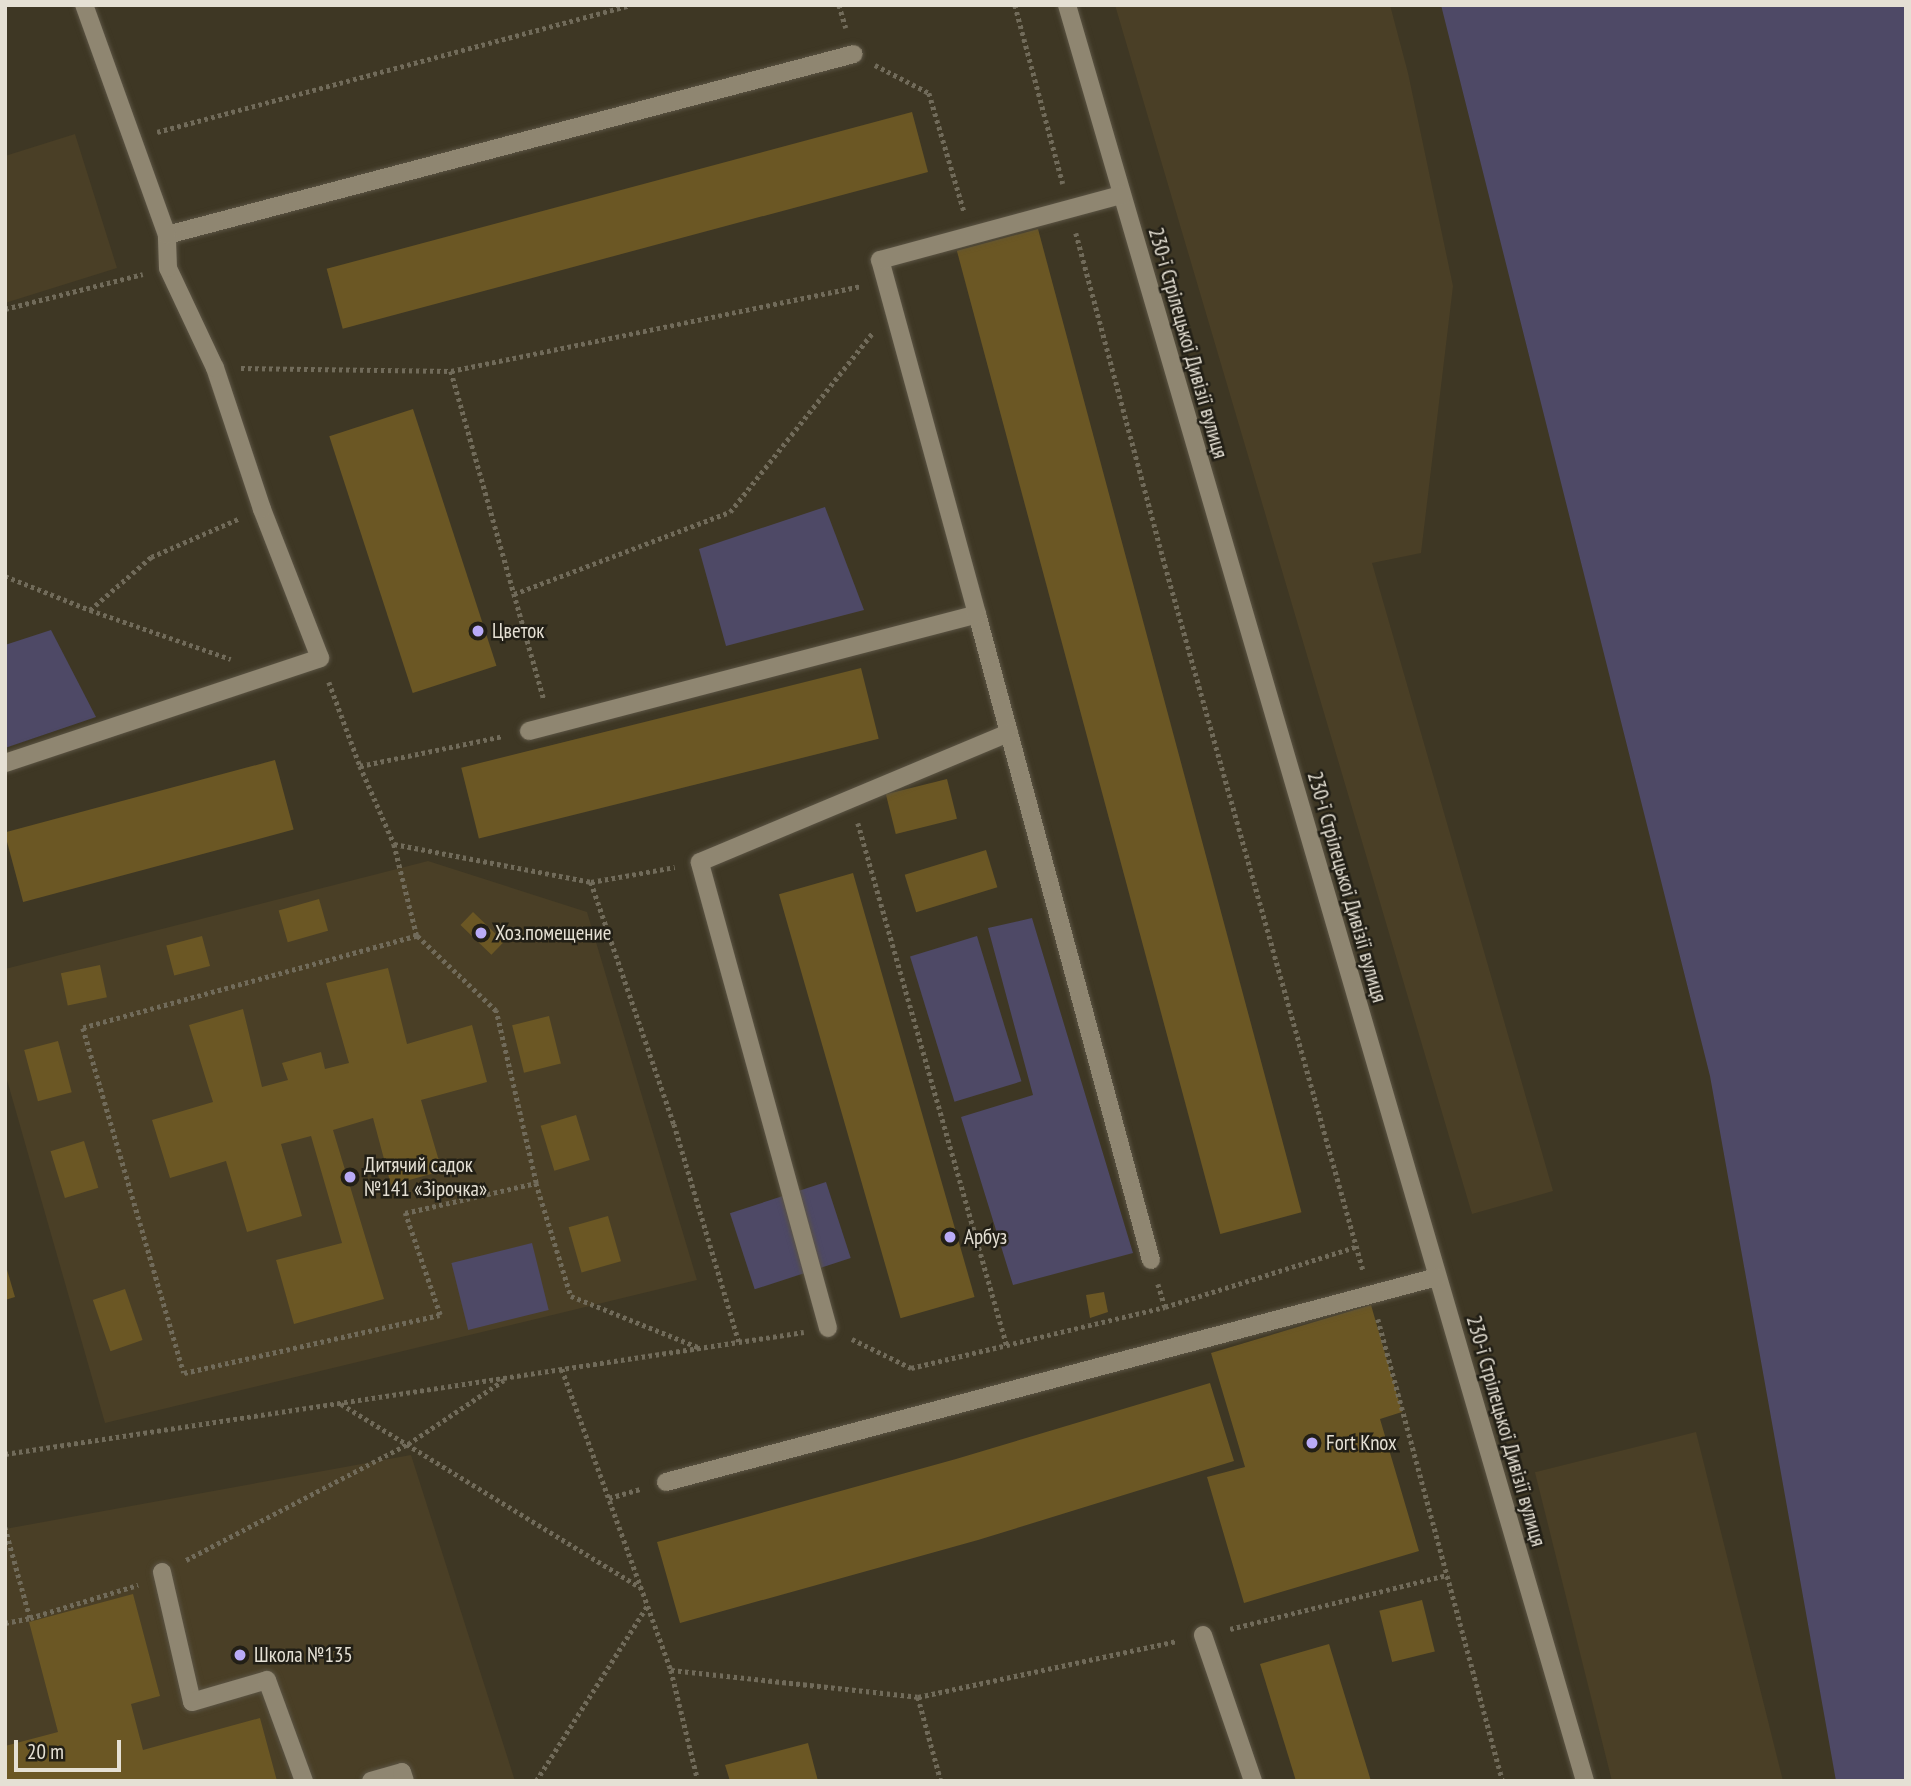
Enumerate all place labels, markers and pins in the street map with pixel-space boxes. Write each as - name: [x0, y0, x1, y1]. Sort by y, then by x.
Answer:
- place label: Цветок: [492, 618, 544, 644]
- marker: Цветок: [470, 623, 486, 639]
- place label: Хоз.помещение: [495, 920, 611, 946]
- marker: Хоз.помещение: [473, 925, 489, 941]
- place label: Дитячий садок №141 «Зiрочка»: [364, 1152, 487, 1202]
- marker: Дитячий садок №141 «Зiрочка»: [342, 1169, 358, 1185]
- place label: Арбуз: [964, 1224, 1007, 1250]
- marker: Арбуз: [942, 1229, 958, 1245]
- place label: Fort Knox: [1326, 1430, 1397, 1456]
- marker: Fort Knox: [1304, 1435, 1320, 1451]
- place label: Школа №135: [254, 1642, 353, 1668]
- marker: Школа №135: [232, 1647, 248, 1663]

